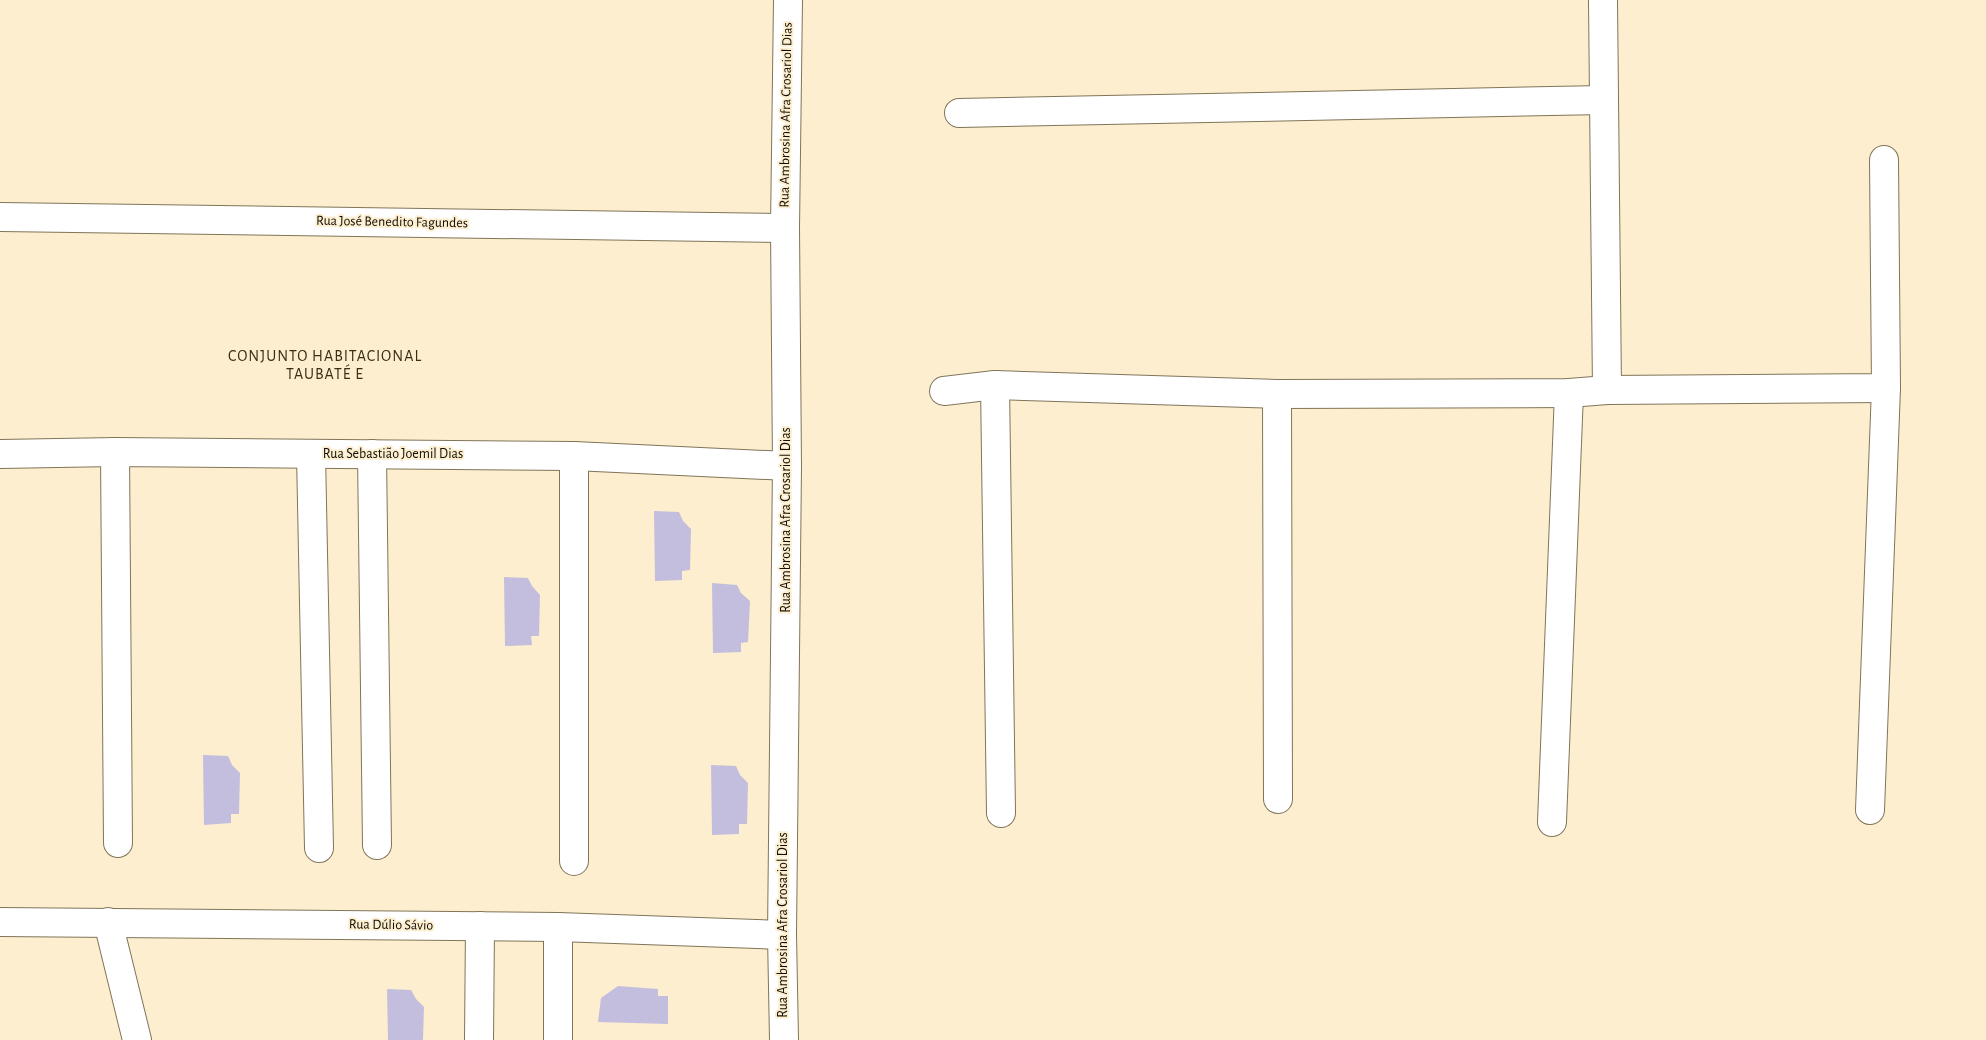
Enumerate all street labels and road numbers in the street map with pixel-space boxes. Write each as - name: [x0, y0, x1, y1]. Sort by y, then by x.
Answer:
- street label: Rua Ambrosina Afra Crosariol Dias: [777, 22, 795, 208]
- street label: Rua José Benedito Fagundes: [316, 214, 468, 230]
- street label: Rua Ambrosina Afra Crosariol Dias: [779, 427, 793, 613]
- street label: Rua Sebastião Joemil Dias: [323, 447, 463, 461]
- street label: Rua Ambrosina Afra Crosariol Dias: [776, 832, 790, 1018]
- street label: Rua Dúlio Sávio: [349, 917, 433, 933]

